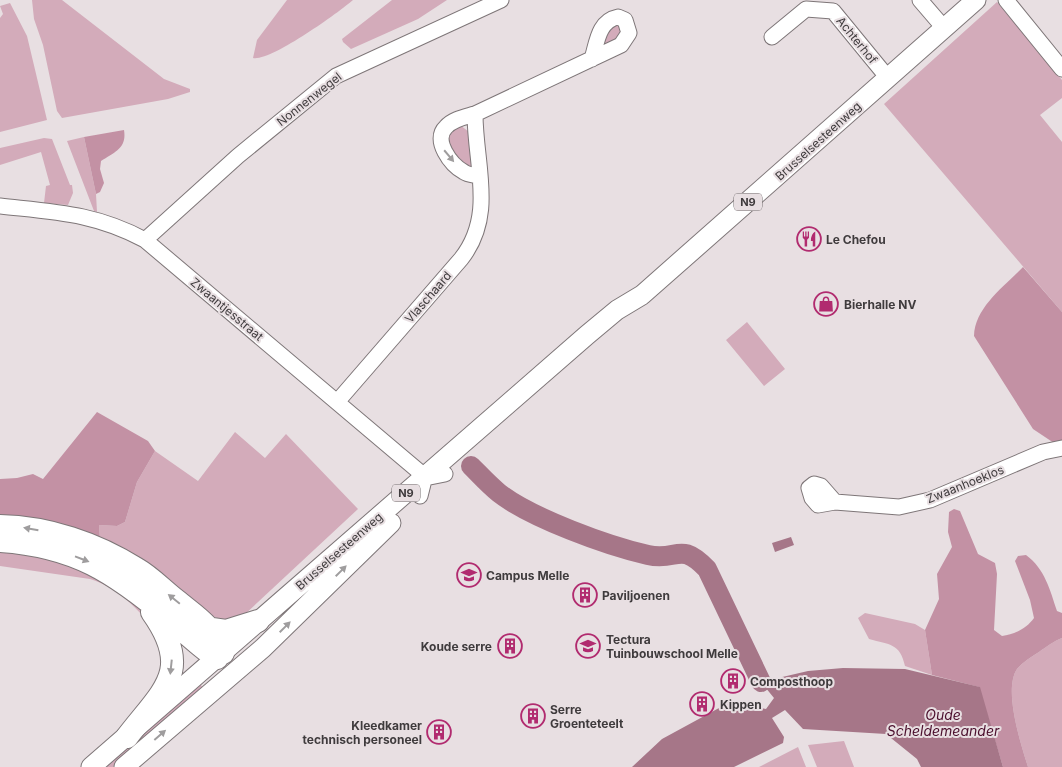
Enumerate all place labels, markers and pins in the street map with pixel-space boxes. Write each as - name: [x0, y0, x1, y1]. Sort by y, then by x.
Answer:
- restaurant icon: Le Chefou: [796, 226, 822, 252]
- place label: Le Chefou: [826, 232, 886, 247]
- shop icon: Bierhalle NV: [813, 291, 839, 317]
- place label: Bierhalle NV: [844, 297, 916, 312]
- school or university icon: Campus Melle: [456, 562, 482, 588]
- place label: Campus Melle: [486, 568, 569, 583]
- building icon: Paviljoenen: [572, 582, 598, 608]
- place label: Paviljoenen: [602, 588, 670, 603]
- place label: Tectura Tuinbouwschool Melle: [606, 632, 738, 661]
- building icon: Koude serre: [497, 633, 523, 659]
- school or university icon: Tectura Tuinbouwschool Melle: [575, 633, 601, 659]
- place label: Koude serre: [421, 639, 492, 654]
- building icon: Composthoop: [720, 668, 746, 694]
- place label: Composthoop: [750, 674, 833, 689]
- building icon: Kippen: [689, 691, 715, 717]
- place label: Kippen: [720, 697, 762, 712]
- place label: Serre Groenteteelt: [550, 702, 624, 731]
- building icon: Serre Groenteteelt: [520, 703, 546, 729]
- place label: Kleedkamer technisch personeel: [303, 718, 422, 747]
- building icon: Kleedkamer technisch personeel: [426, 719, 452, 745]

